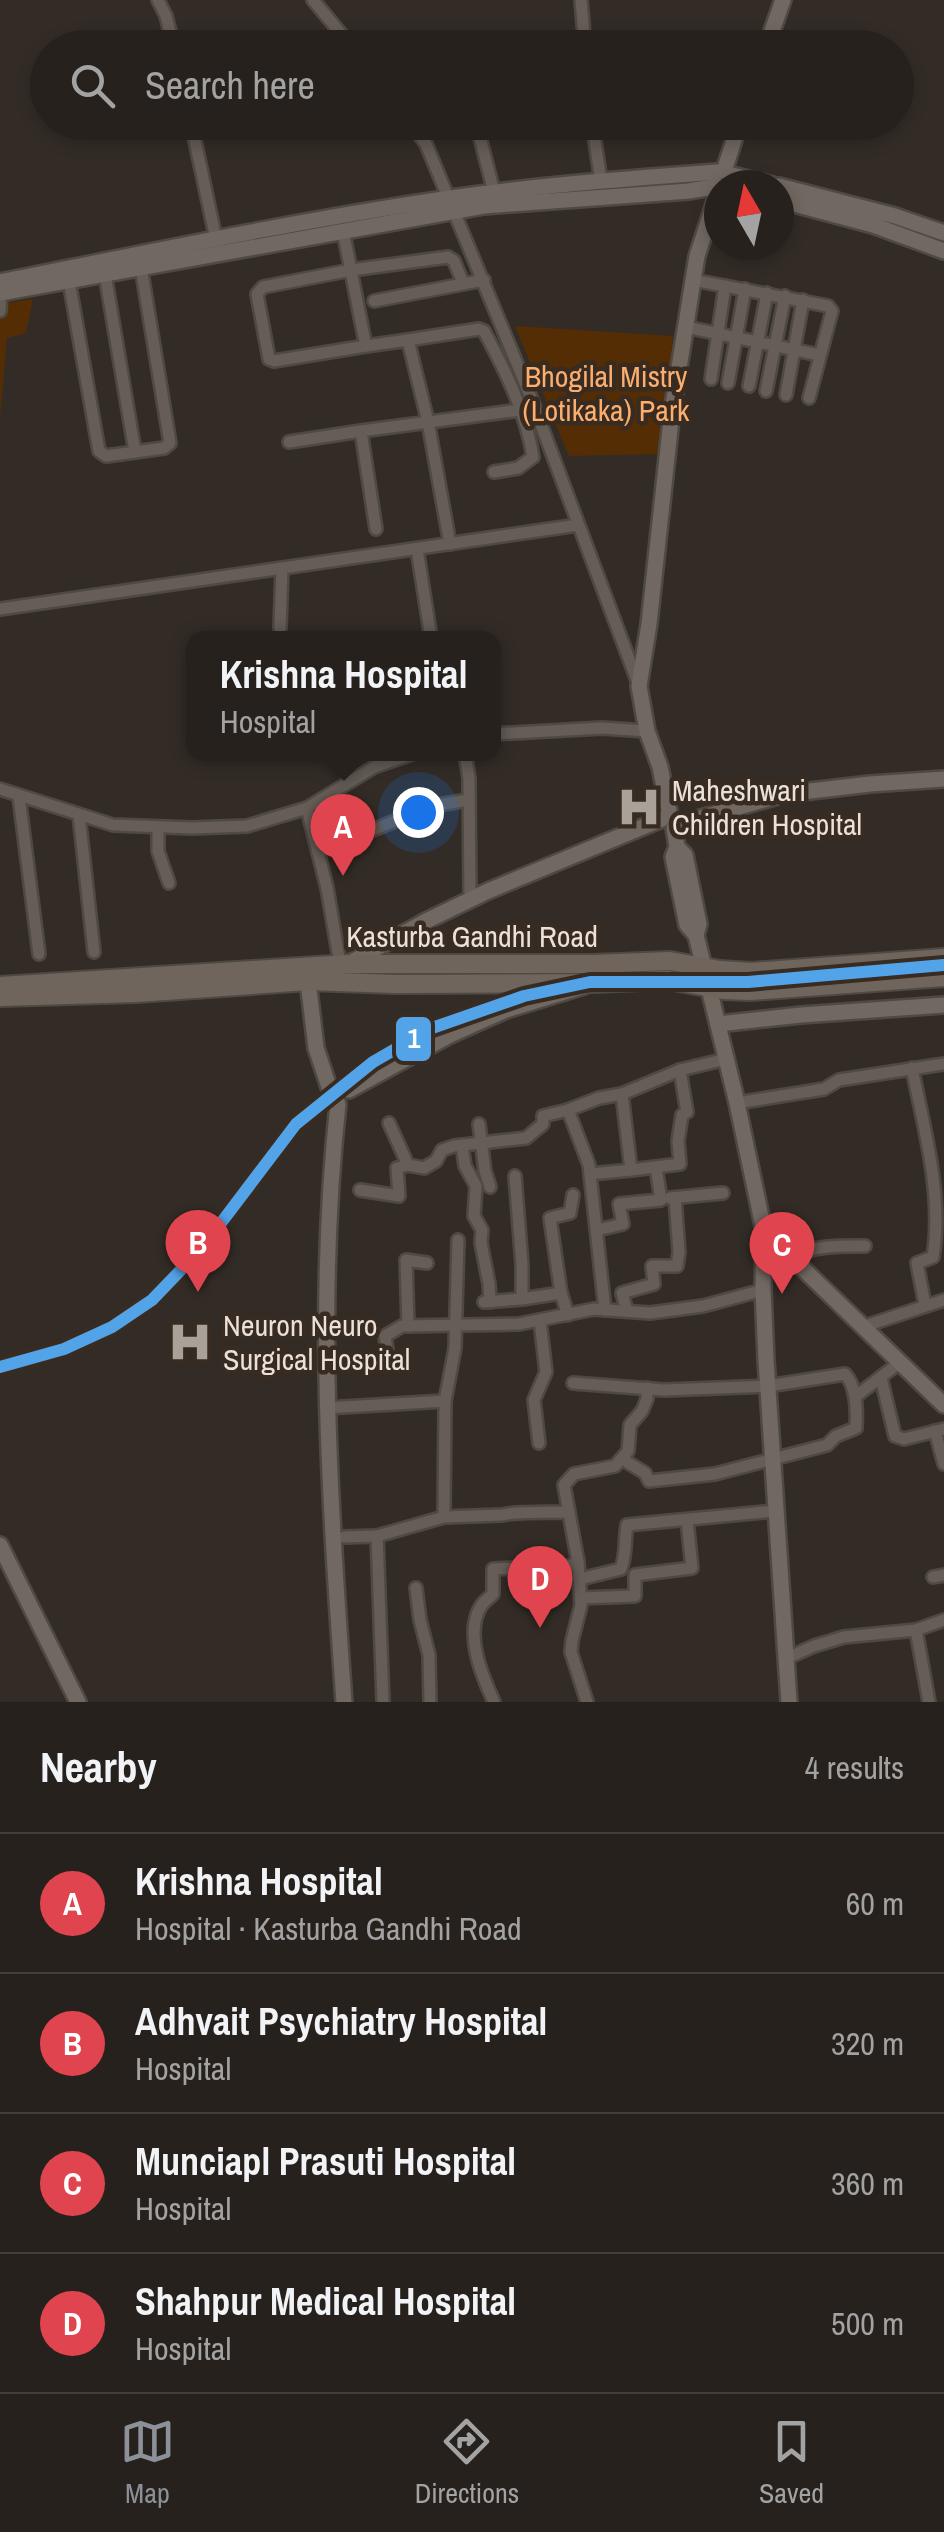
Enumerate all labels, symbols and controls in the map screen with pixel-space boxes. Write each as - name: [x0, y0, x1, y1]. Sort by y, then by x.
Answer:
- search box: [30, 30, 914, 140]
- icon: search: [65, 58, 120, 113]
- text: Search here: [145, 60, 315, 111]
- north arrow: [704, 170, 794, 260]
- park label: Bhogilal Mistry (Lotikaka) Park: [523, 356, 690, 430]
- popup: [186, 631, 501, 761]
- text: Krishna Hospital: [220, 649, 467, 700]
- text: Hospital: [220, 700, 316, 743]
- place label: Maheshwari Children Hospital: [672, 770, 862, 844]
- hospital icon: Maheshwari Children Hospital: [615, 783, 663, 831]
- your location: [393, 787, 444, 838]
- pin: A: [310, 794, 376, 876]
- street label: Kasturba Gandhi Road: [346, 916, 598, 956]
- line badge: 1: [394, 1015, 433, 1063]
- text: 1: [408, 1019, 421, 1057]
- pin: B: [166, 1210, 230, 1292]
- pin: C: [750, 1212, 814, 1294]
- place label: Neuron Neuro Surgical Hospital: [223, 1305, 410, 1379]
- hospital icon: Neuron Neuro Surgical Hospital: [166, 1318, 214, 1366]
- pin: D: [508, 1546, 572, 1628]
- text: Nearby: [40, 1739, 157, 1795]
- text: 4 results: [805, 1746, 904, 1789]
- text: Krishna Hospital: [135, 1856, 383, 1907]
- text: A: [63, 1882, 82, 1925]
- text: 60 m: [846, 1882, 904, 1925]
- text: Hospital · Kasturba Gandhi Road: [135, 1907, 522, 1950]
- text: Adhvait Psychiatry Hospital: [135, 1996, 547, 2047]
- text: B: [63, 2022, 82, 2065]
- text: 320 m: [831, 2022, 904, 2065]
- text: Hospital: [135, 2047, 231, 2090]
- text: Munciapl Prasuti Hospital: [135, 2136, 516, 2187]
- text: C: [63, 2162, 82, 2205]
- text: 360 m: [831, 2162, 904, 2205]
- text: Hospital: [135, 2187, 231, 2230]
- text: Shahpur Medical Hospital: [135, 2276, 516, 2327]
- text: D: [63, 2302, 82, 2345]
- text: 500 m: [831, 2302, 904, 2345]
- text: Hospital: [135, 2327, 231, 2370]
- tab: Map: [120, 2414, 175, 2512]
- tab: Directions: [415, 2414, 519, 2512]
- tab: Saved: [759, 2414, 824, 2512]

